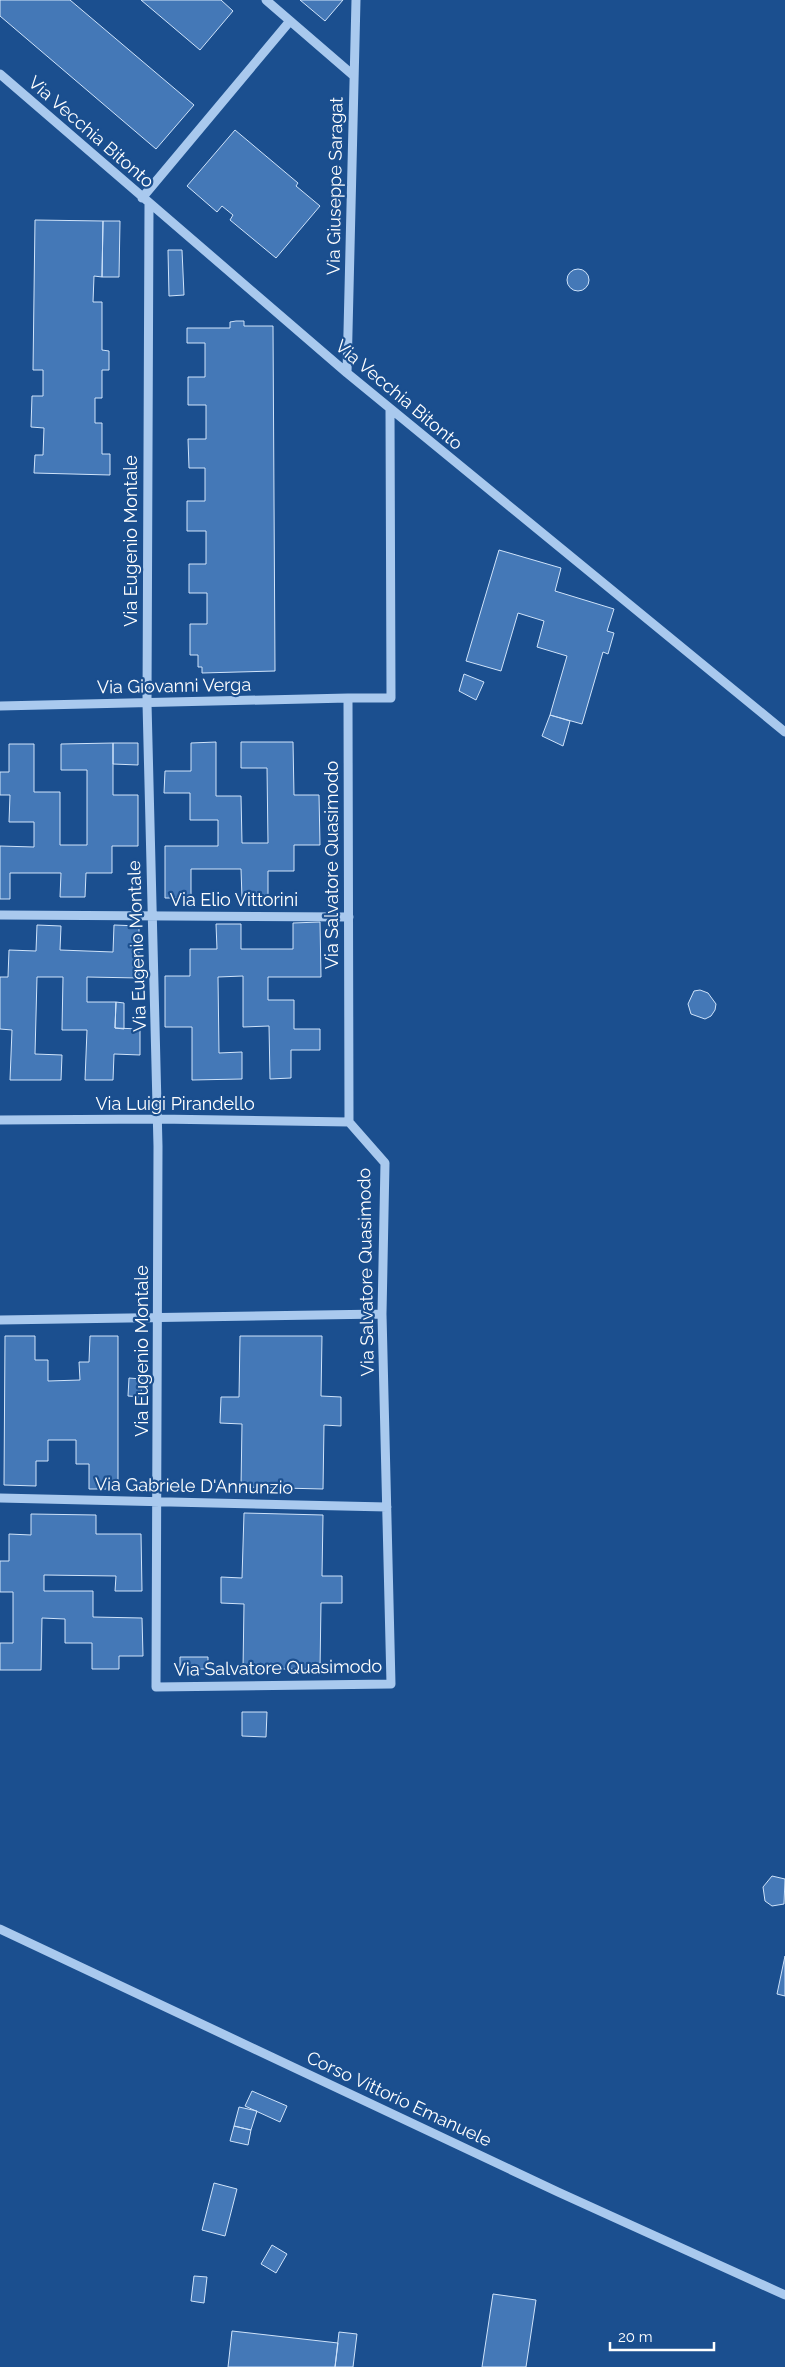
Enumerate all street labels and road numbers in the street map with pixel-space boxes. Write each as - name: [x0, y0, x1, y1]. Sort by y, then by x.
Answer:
- street label: Via Vecchia Bitonto: [24, 71, 159, 192]
- street label: Via Giuseppe Saragat: [322, 97, 347, 275]
- street label: Via Vecchia Bitonto: [331, 335, 467, 454]
- street label: Via Eugenio Montale: [120, 455, 141, 627]
- street label: Via Giovanni Verga: [97, 674, 251, 697]
- street label: Via Salvatore Quasimodo: [321, 760, 342, 969]
- street label: Via Eugenio Montale: [123, 860, 150, 1032]
- street label: Via Elio Vittorini: [170, 889, 298, 910]
- street label: Via Luigi Pirandello: [95, 1093, 255, 1114]
- street label: Via Salvatore Quasimodo: [353, 1167, 378, 1376]
- street label: Via Eugenio Montale: [131, 1265, 152, 1437]
- street label: Via Gabriele D'Annunzio: [95, 1473, 294, 1498]
- street label: Via Salvatore Quasimodo: [174, 1655, 383, 1680]
- street label: Corso Vittorio Emanuele: [303, 2046, 495, 2151]

